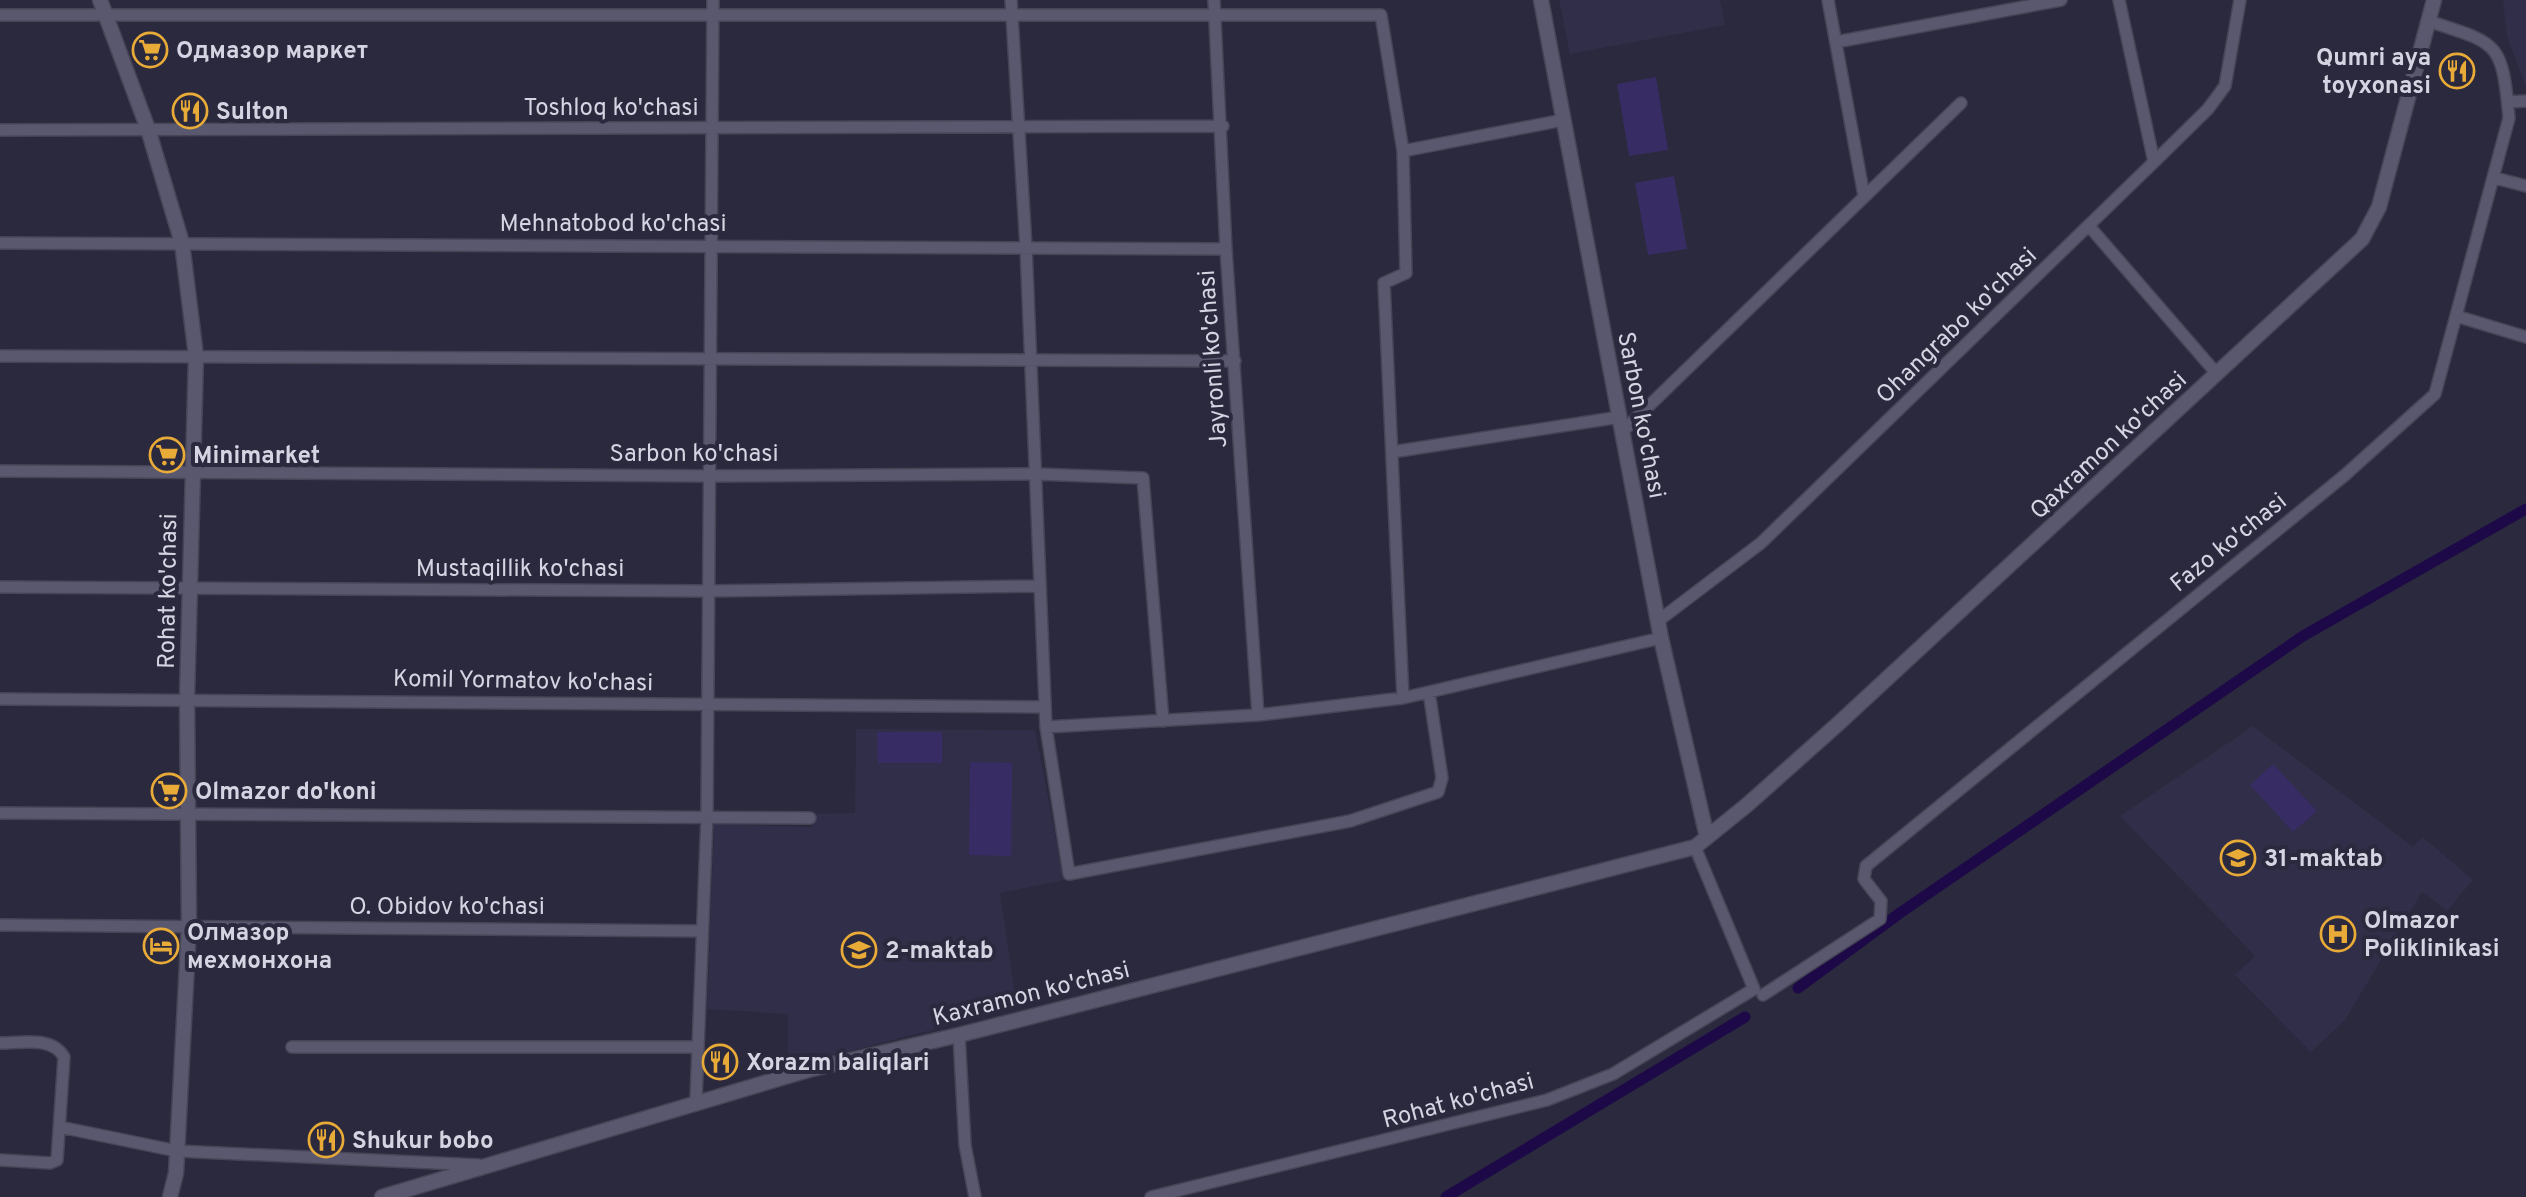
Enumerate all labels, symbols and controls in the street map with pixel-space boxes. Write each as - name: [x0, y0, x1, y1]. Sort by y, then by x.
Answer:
- supermarket icon: Одмазор маркет: [131, 31, 169, 69]
- place label: Одмазор маркет: [176, 37, 368, 67]
- place label: Qumri aya toyxonasi: [2316, 44, 2431, 102]
- restaurant icon: Qumri aya toyxonasi: [2438, 52, 2476, 90]
- restaurant icon: Sulton: [171, 92, 209, 130]
- street label: Toshloq ko'chasi: [523, 94, 699, 124]
- place label: Sulton: [216, 98, 289, 128]
- street label: Mehnatobod ko'chasi: [499, 210, 727, 240]
- street label: Ohangrabo ko'chasi: [1871, 242, 2044, 411]
- street label: Jayronli ko'chasi: [1193, 269, 1235, 449]
- street label: Sarbon ko'chasi: [1609, 330, 1671, 501]
- street label: Qaxramon ko'chasi: [2025, 366, 2194, 527]
- supermarket icon: Minimarket: [148, 436, 186, 474]
- street label: Sarbon ko'chasi: [610, 440, 779, 470]
- place label: Minimarket: [193, 442, 320, 472]
- street label: Fazo ko'chasi: [2165, 487, 2294, 600]
- street label: Rohat ko'chasi: [153, 513, 185, 669]
- street label: Mustaqillik ko'chasi: [416, 555, 624, 585]
- street label: Komil Yormatov ko'chasi: [393, 665, 653, 699]
- supermarket icon: Olmazor do'koni: [150, 772, 188, 810]
- place label: Olmazor do'koni: [195, 778, 376, 808]
- school or university icon: 31-maktab: [2219, 839, 2257, 877]
- place label: 31-maktab: [2264, 845, 2383, 875]
- street label: O. Obidov ko'chasi: [349, 893, 545, 923]
- place label: Olmazor Poliklinikasi: [2364, 907, 2500, 965]
- hospital icon: Olmazor Poliklinikasi: [2319, 915, 2357, 953]
- place label: Олмазор мехмонхона: [187, 919, 332, 977]
- hotel icon: Олмазор мехмонхона: [142, 927, 180, 965]
- school or university icon: 2-maktab: [840, 931, 878, 969]
- place label: 2-maktab: [885, 937, 994, 967]
- street label: Kaxramon ko'chasi: [930, 956, 1133, 1034]
- restaurant icon: Xorazm baliqlari: [701, 1043, 739, 1081]
- place label: Xorazm baliqlari: [746, 1049, 930, 1079]
- street label: Rohat ko'chasi: [1380, 1067, 1538, 1137]
- restaurant icon: Shukur bobo: [307, 1121, 345, 1159]
- place label: Shukur bobo: [352, 1127, 494, 1157]

